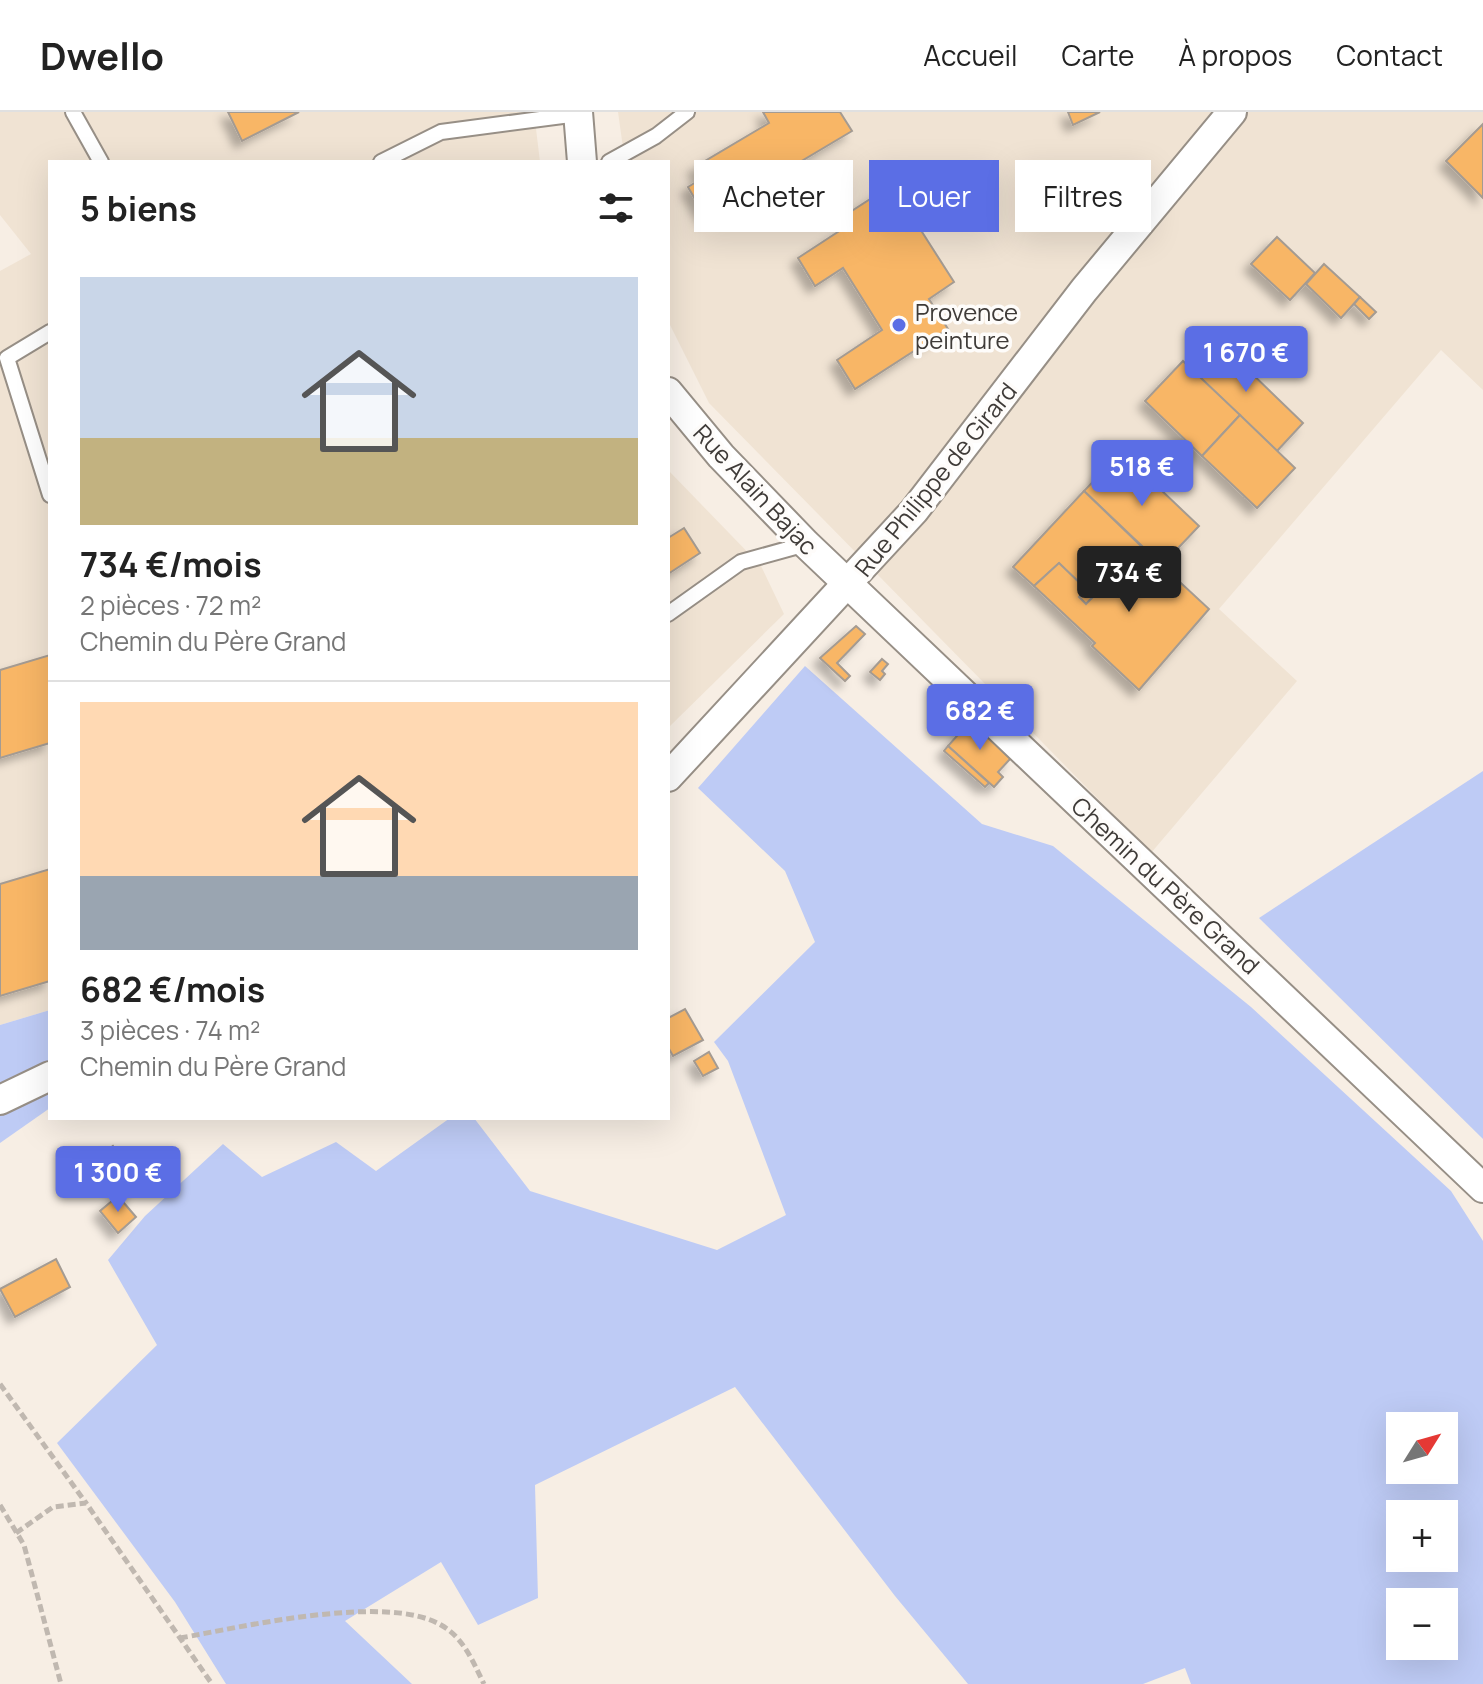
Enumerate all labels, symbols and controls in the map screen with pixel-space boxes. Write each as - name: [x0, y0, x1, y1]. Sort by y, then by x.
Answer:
- text: Dwello: [40, 29, 164, 81]
- text: Accueil: [923, 36, 1018, 74]
- text: Carte: [1062, 36, 1134, 74]
- text: À propos: [1178, 36, 1292, 74]
- text: Contact: [1336, 36, 1443, 74]
- chip: Acheter: [694, 160, 853, 232]
- chip: Louer: [869, 160, 999, 232]
- chip: Filtres: [1015, 160, 1151, 232]
- text: 5 biens: [80, 185, 197, 231]
- icon: filters: [594, 186, 638, 230]
- place label: Provence peinture: [915, 295, 1018, 356]
- marker: Provence peinture: [890, 316, 908, 334]
- pin: 1 670 €: [1172, 326, 1320, 394]
- icon: home: [287, 329, 431, 473]
- text: 1 670 €: [1203, 334, 1289, 370]
- street label: Rue Philippe de Girard: [846, 375, 1024, 583]
- street label: Rue Alain Bajac: [687, 416, 825, 562]
- pin: 518 €: [1086, 440, 1198, 508]
- text: 518 €: [1109, 448, 1175, 484]
- text: 734 €/mois: [80, 541, 262, 587]
- pin: 734 €: [1073, 546, 1185, 614]
- text: 734 €: [1095, 554, 1163, 590]
- text: 2 pièces · 72 m²: [80, 587, 261, 623]
- text: Chemin du Père Grand: [80, 623, 346, 659]
- pin: 682 €: [924, 684, 1036, 752]
- text: 682 €: [945, 692, 1015, 728]
- icon: home: [287, 754, 431, 898]
- street label: Chemin du Père Grand: [1065, 789, 1267, 981]
- text: 682 €/mois: [80, 966, 265, 1012]
- text: 3 pièces · 74 m²: [80, 1012, 260, 1048]
- text: Chemin du Père Grand: [80, 1048, 346, 1084]
- pin: 1 300 €: [44, 1146, 192, 1214]
- text: 1 300 €: [74, 1154, 162, 1190]
- north arrow: [1386, 1412, 1458, 1484]
- map controls: [1386, 1412, 1458, 1660]
- button: +: [1386, 1500, 1458, 1572]
- button: −: [1386, 1588, 1458, 1660]

